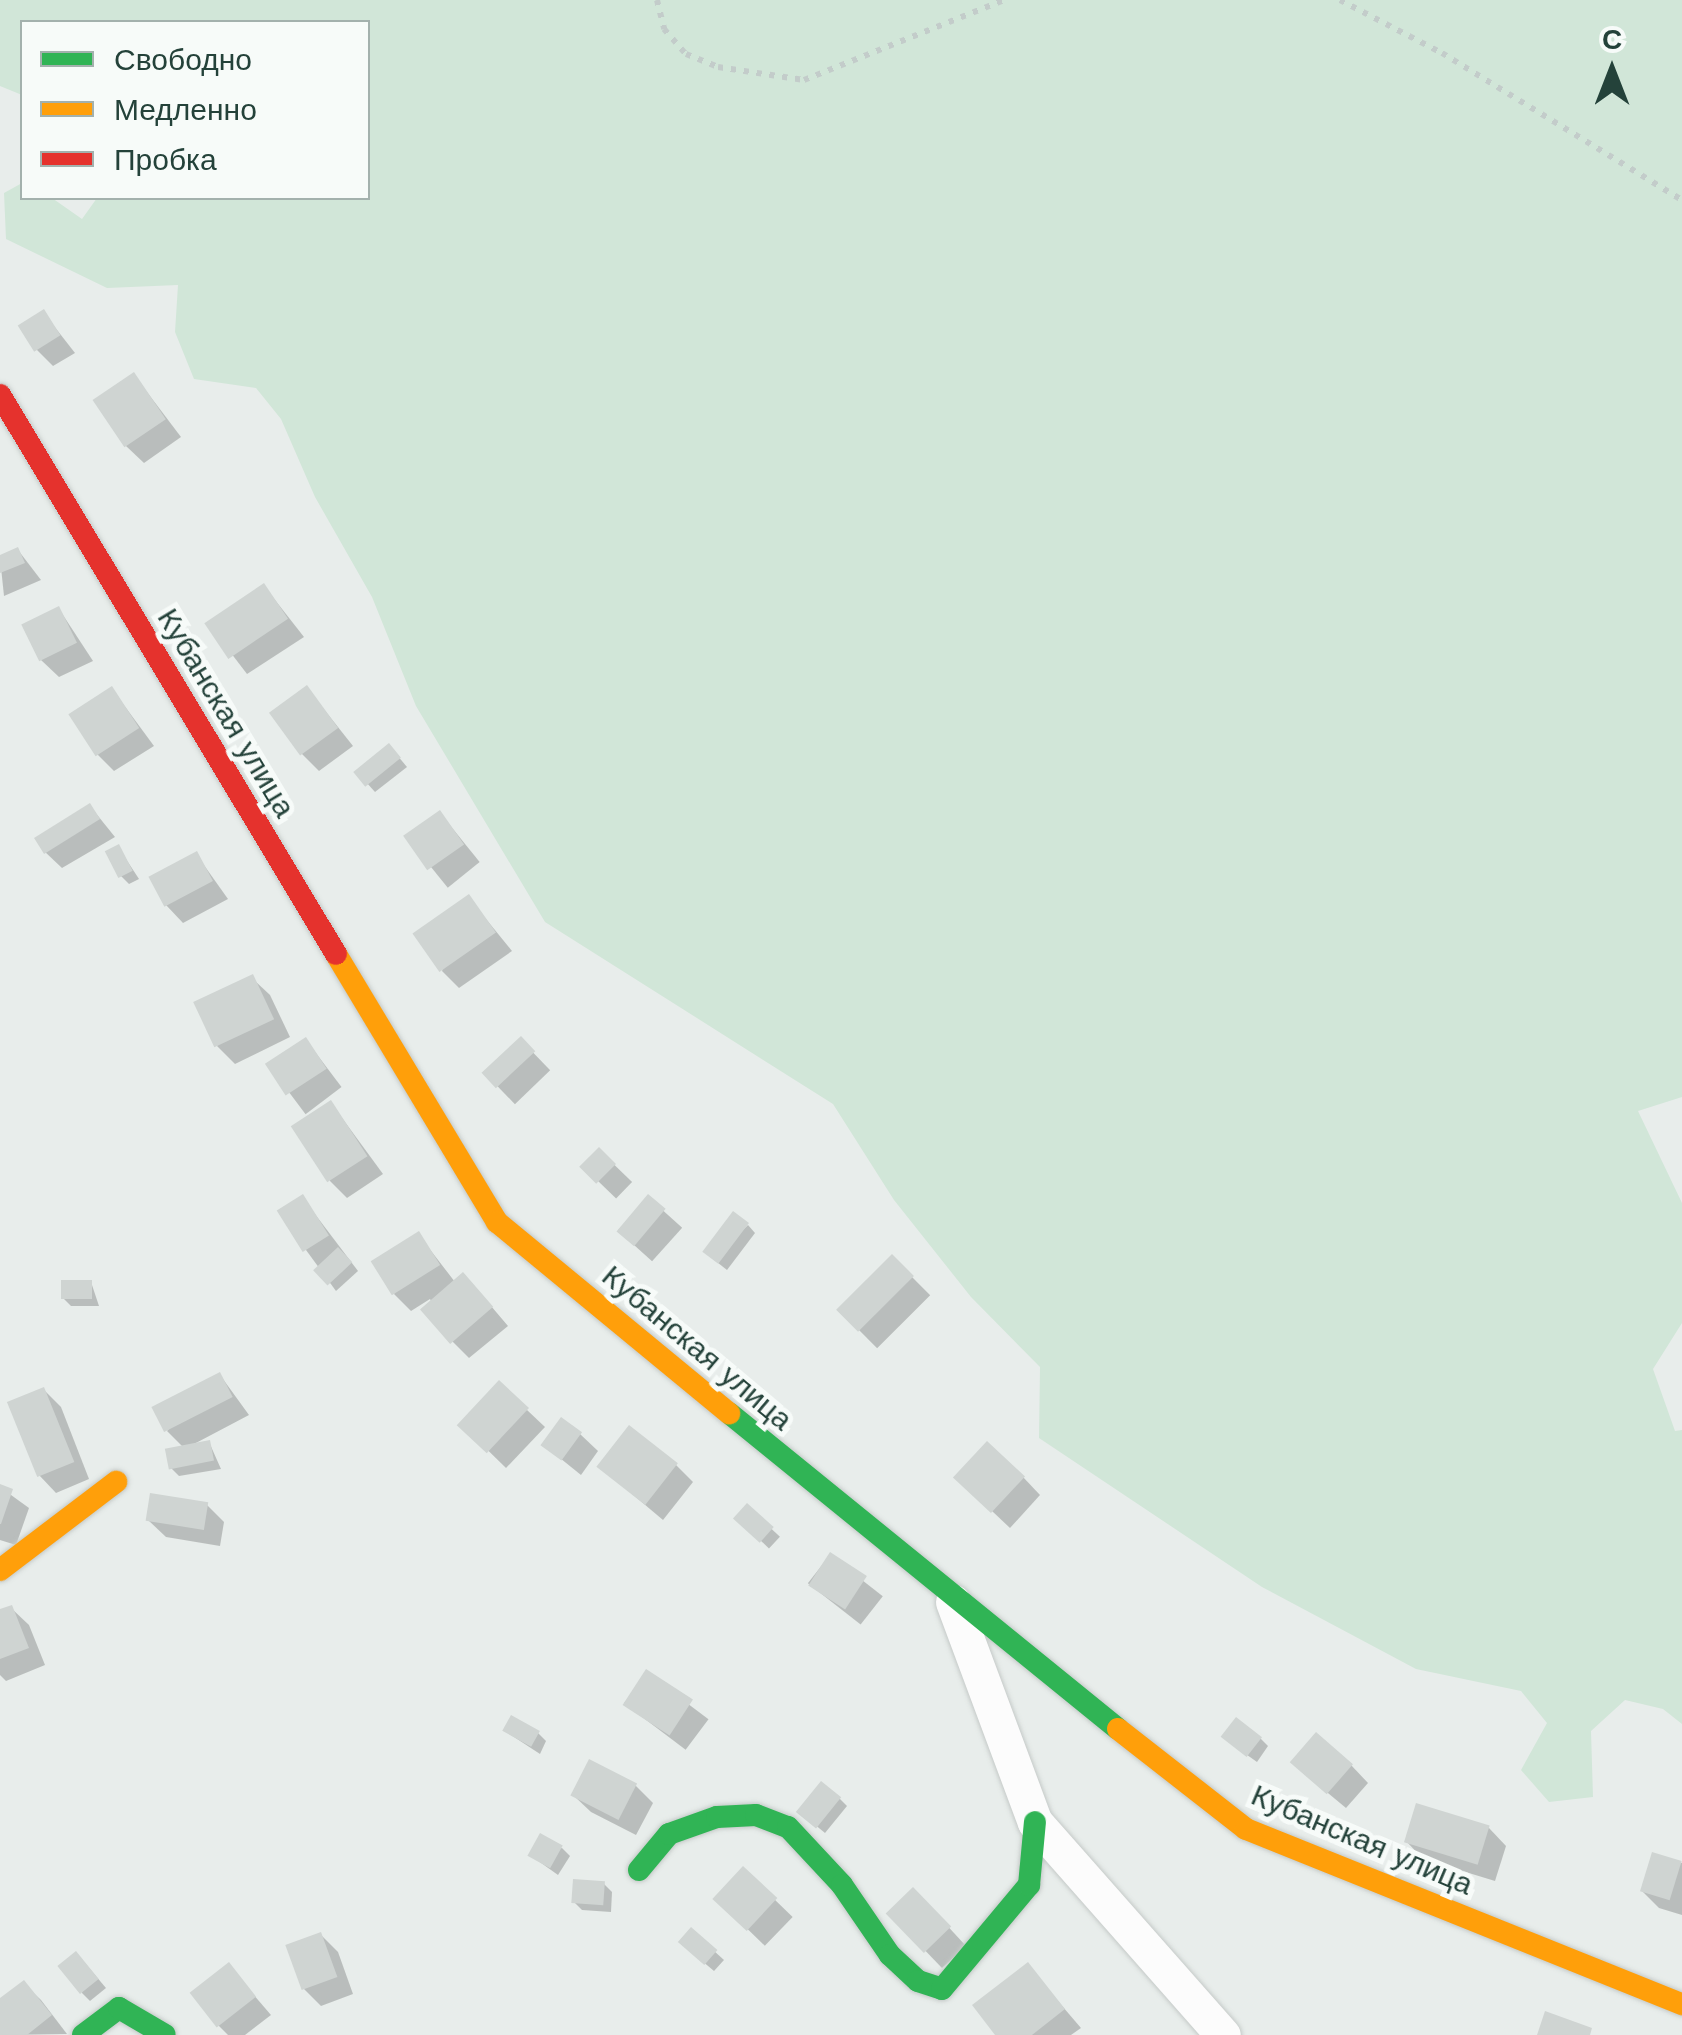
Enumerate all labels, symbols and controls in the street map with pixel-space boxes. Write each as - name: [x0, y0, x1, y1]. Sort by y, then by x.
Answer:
- legend: [20, 20, 370, 200]
- north arrow: [1562, 20, 1662, 120]
- text: С: [1602, 23, 1622, 56]
- text: Свободно: [114, 42, 252, 77]
- text: Медленно: [114, 92, 257, 127]
- text: Пробка: [114, 142, 217, 177]
- street label: Кубанская улица: [150, 602, 302, 824]
- street label: Кубанская улица: [595, 1258, 799, 1438]
- street label: Кубанская улица: [1246, 1777, 1478, 1903]

